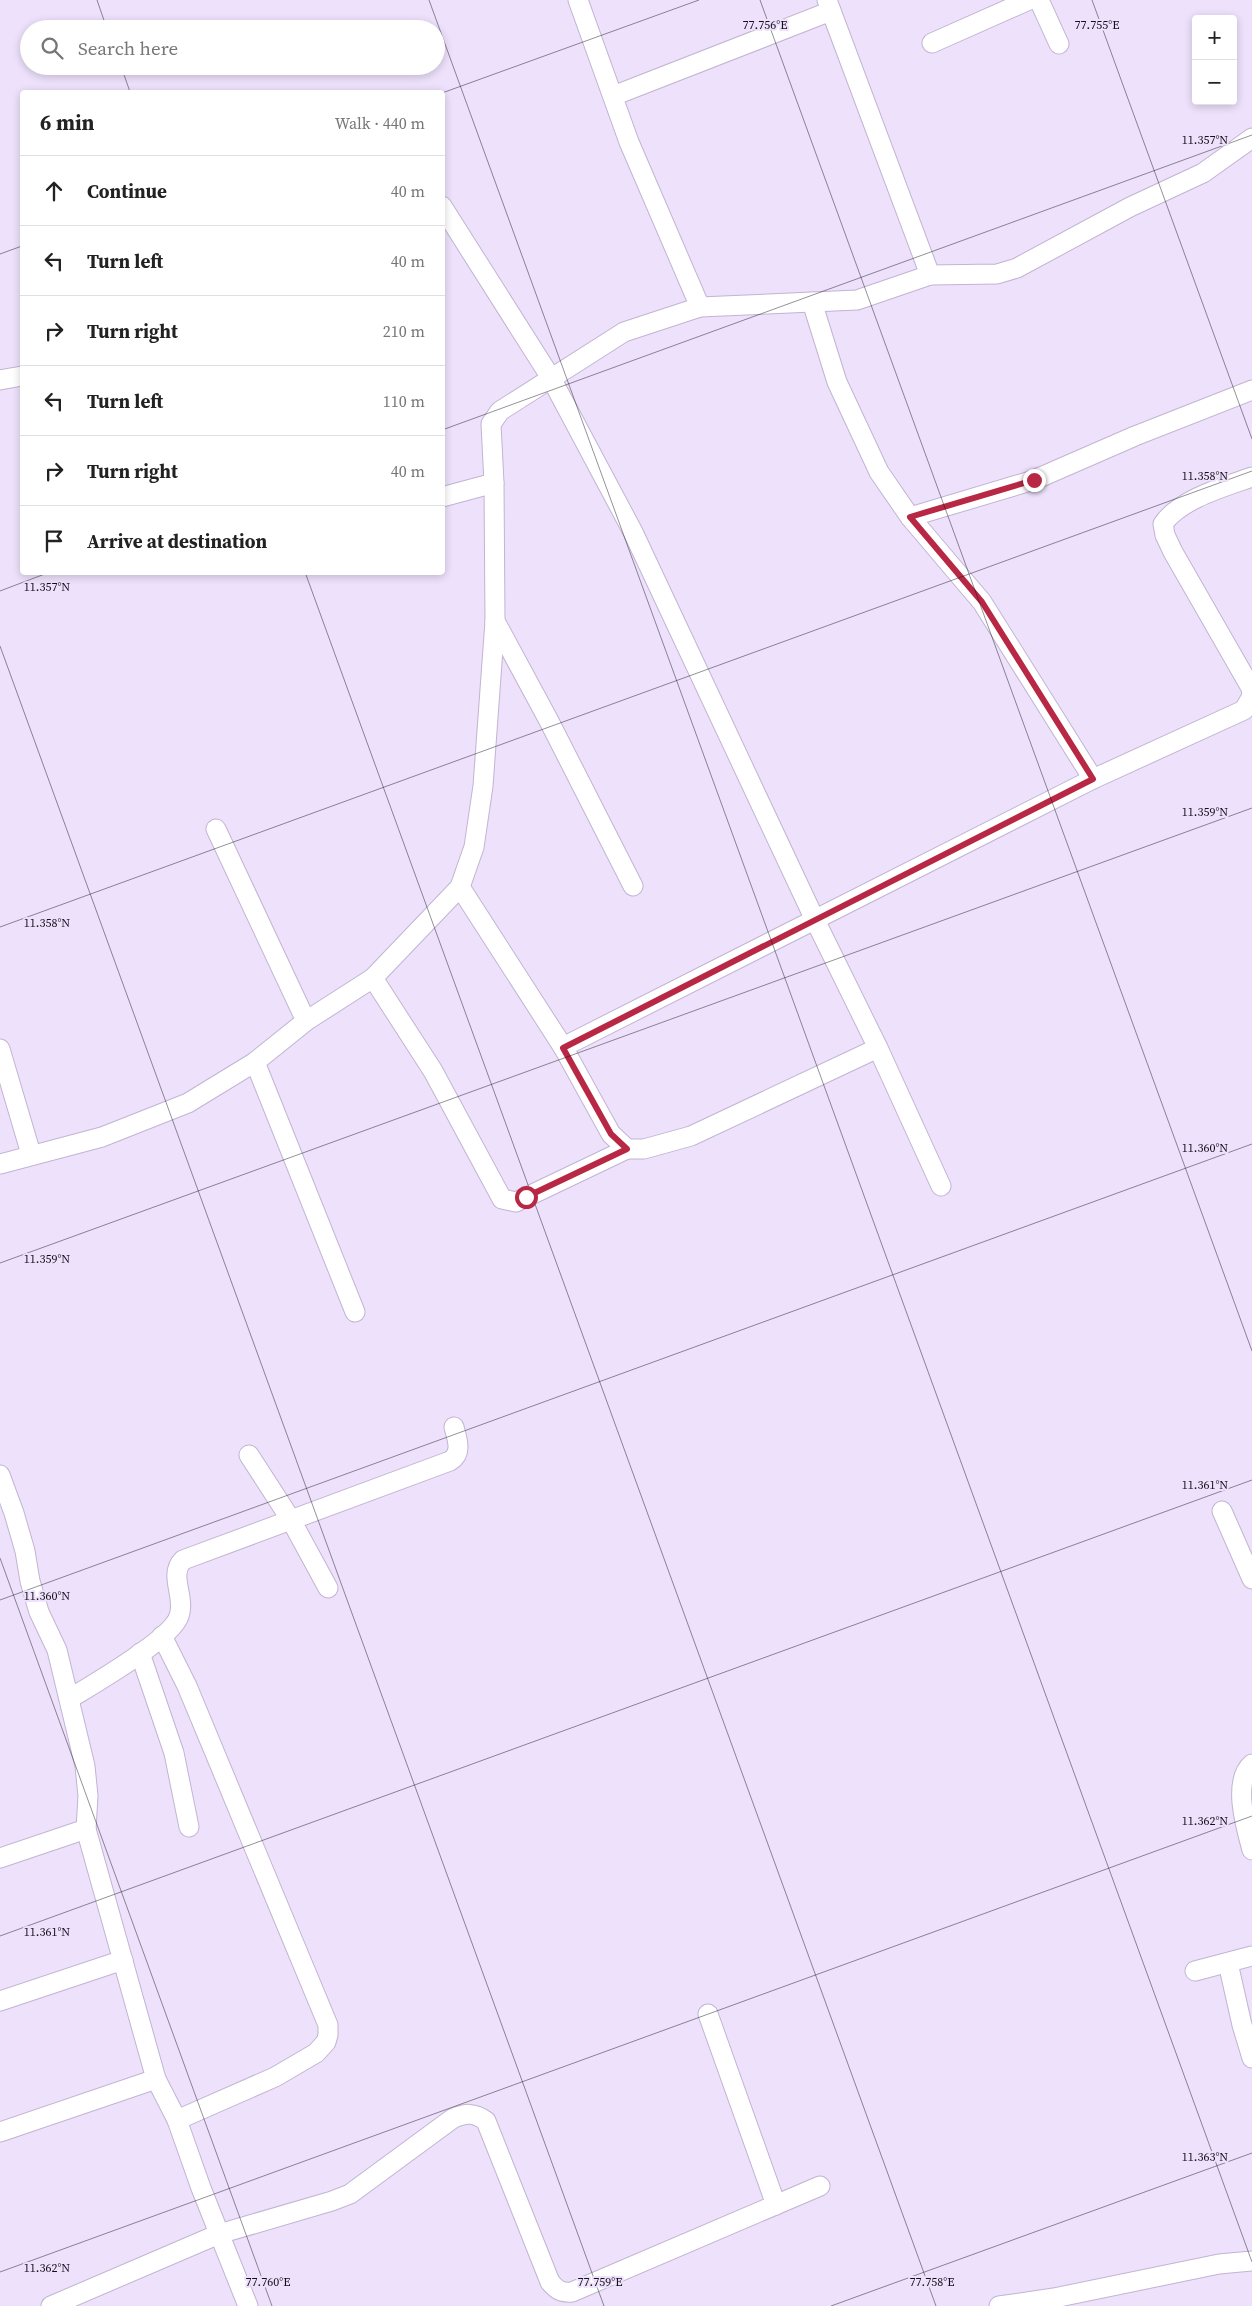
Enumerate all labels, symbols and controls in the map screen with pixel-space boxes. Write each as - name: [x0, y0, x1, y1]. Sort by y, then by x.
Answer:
- map controls: [1192, 15, 1237, 105]
- button: +: [1192, 15, 1237, 60]
- text: 77.756°E: [743, 17, 787, 33]
- text: 77.755°E: [1075, 17, 1119, 33]
- search box: [20, 20, 445, 75]
- icon: search: [38, 34, 66, 62]
- text: Search here: [78, 35, 178, 61]
- button: −: [1192, 60, 1237, 105]
- text: 6 min: [40, 108, 95, 137]
- text: Walk · 440 m: [335, 112, 425, 134]
- text: 11.357°N: [1182, 132, 1228, 148]
- icon: ahead: [40, 177, 68, 205]
- text: Continue: [87, 178, 167, 204]
- text: 40 m: [391, 180, 425, 202]
- icon: left: [40, 247, 68, 275]
- text: Turn left: [87, 248, 163, 274]
- text: 40 m: [391, 250, 425, 272]
- icon: right: [40, 317, 68, 345]
- text: Turn right: [87, 318, 178, 344]
- text: 210 m: [383, 320, 425, 342]
- icon: left: [40, 387, 68, 415]
- text: Turn left: [87, 388, 163, 414]
- text: 110 m: [383, 390, 425, 412]
- icon: right: [40, 457, 68, 485]
- text: Turn right: [87, 458, 178, 484]
- text: 40 m: [391, 460, 425, 482]
- text: 11.358°N: [1182, 468, 1228, 484]
- route end: [1023, 469, 1046, 492]
- icon: arrive: [40, 527, 68, 555]
- text: Arrive at destination: [87, 528, 267, 554]
- text: 11.357°N: [24, 579, 70, 595]
- text: 11.359°N: [1182, 804, 1228, 820]
- text: 11.358°N: [24, 915, 70, 931]
- text: 11.360°N: [1182, 1140, 1228, 1156]
- route start: [515, 1186, 538, 1209]
- text: 11.359°N: [24, 1251, 70, 1267]
- text: 11.361°N: [1182, 1477, 1228, 1493]
- text: 11.360°N: [24, 1588, 70, 1604]
- text: 11.362°N: [1182, 1813, 1228, 1829]
- text: 11.361°N: [24, 1924, 70, 1940]
- text: 11.363°N: [1182, 2149, 1228, 2165]
- text: 11.362°N: [24, 2260, 70, 2276]
- text: 77.760°E: [246, 2274, 290, 2290]
- text: 77.759°E: [578, 2274, 622, 2290]
- text: 77.758°E: [910, 2274, 954, 2290]

